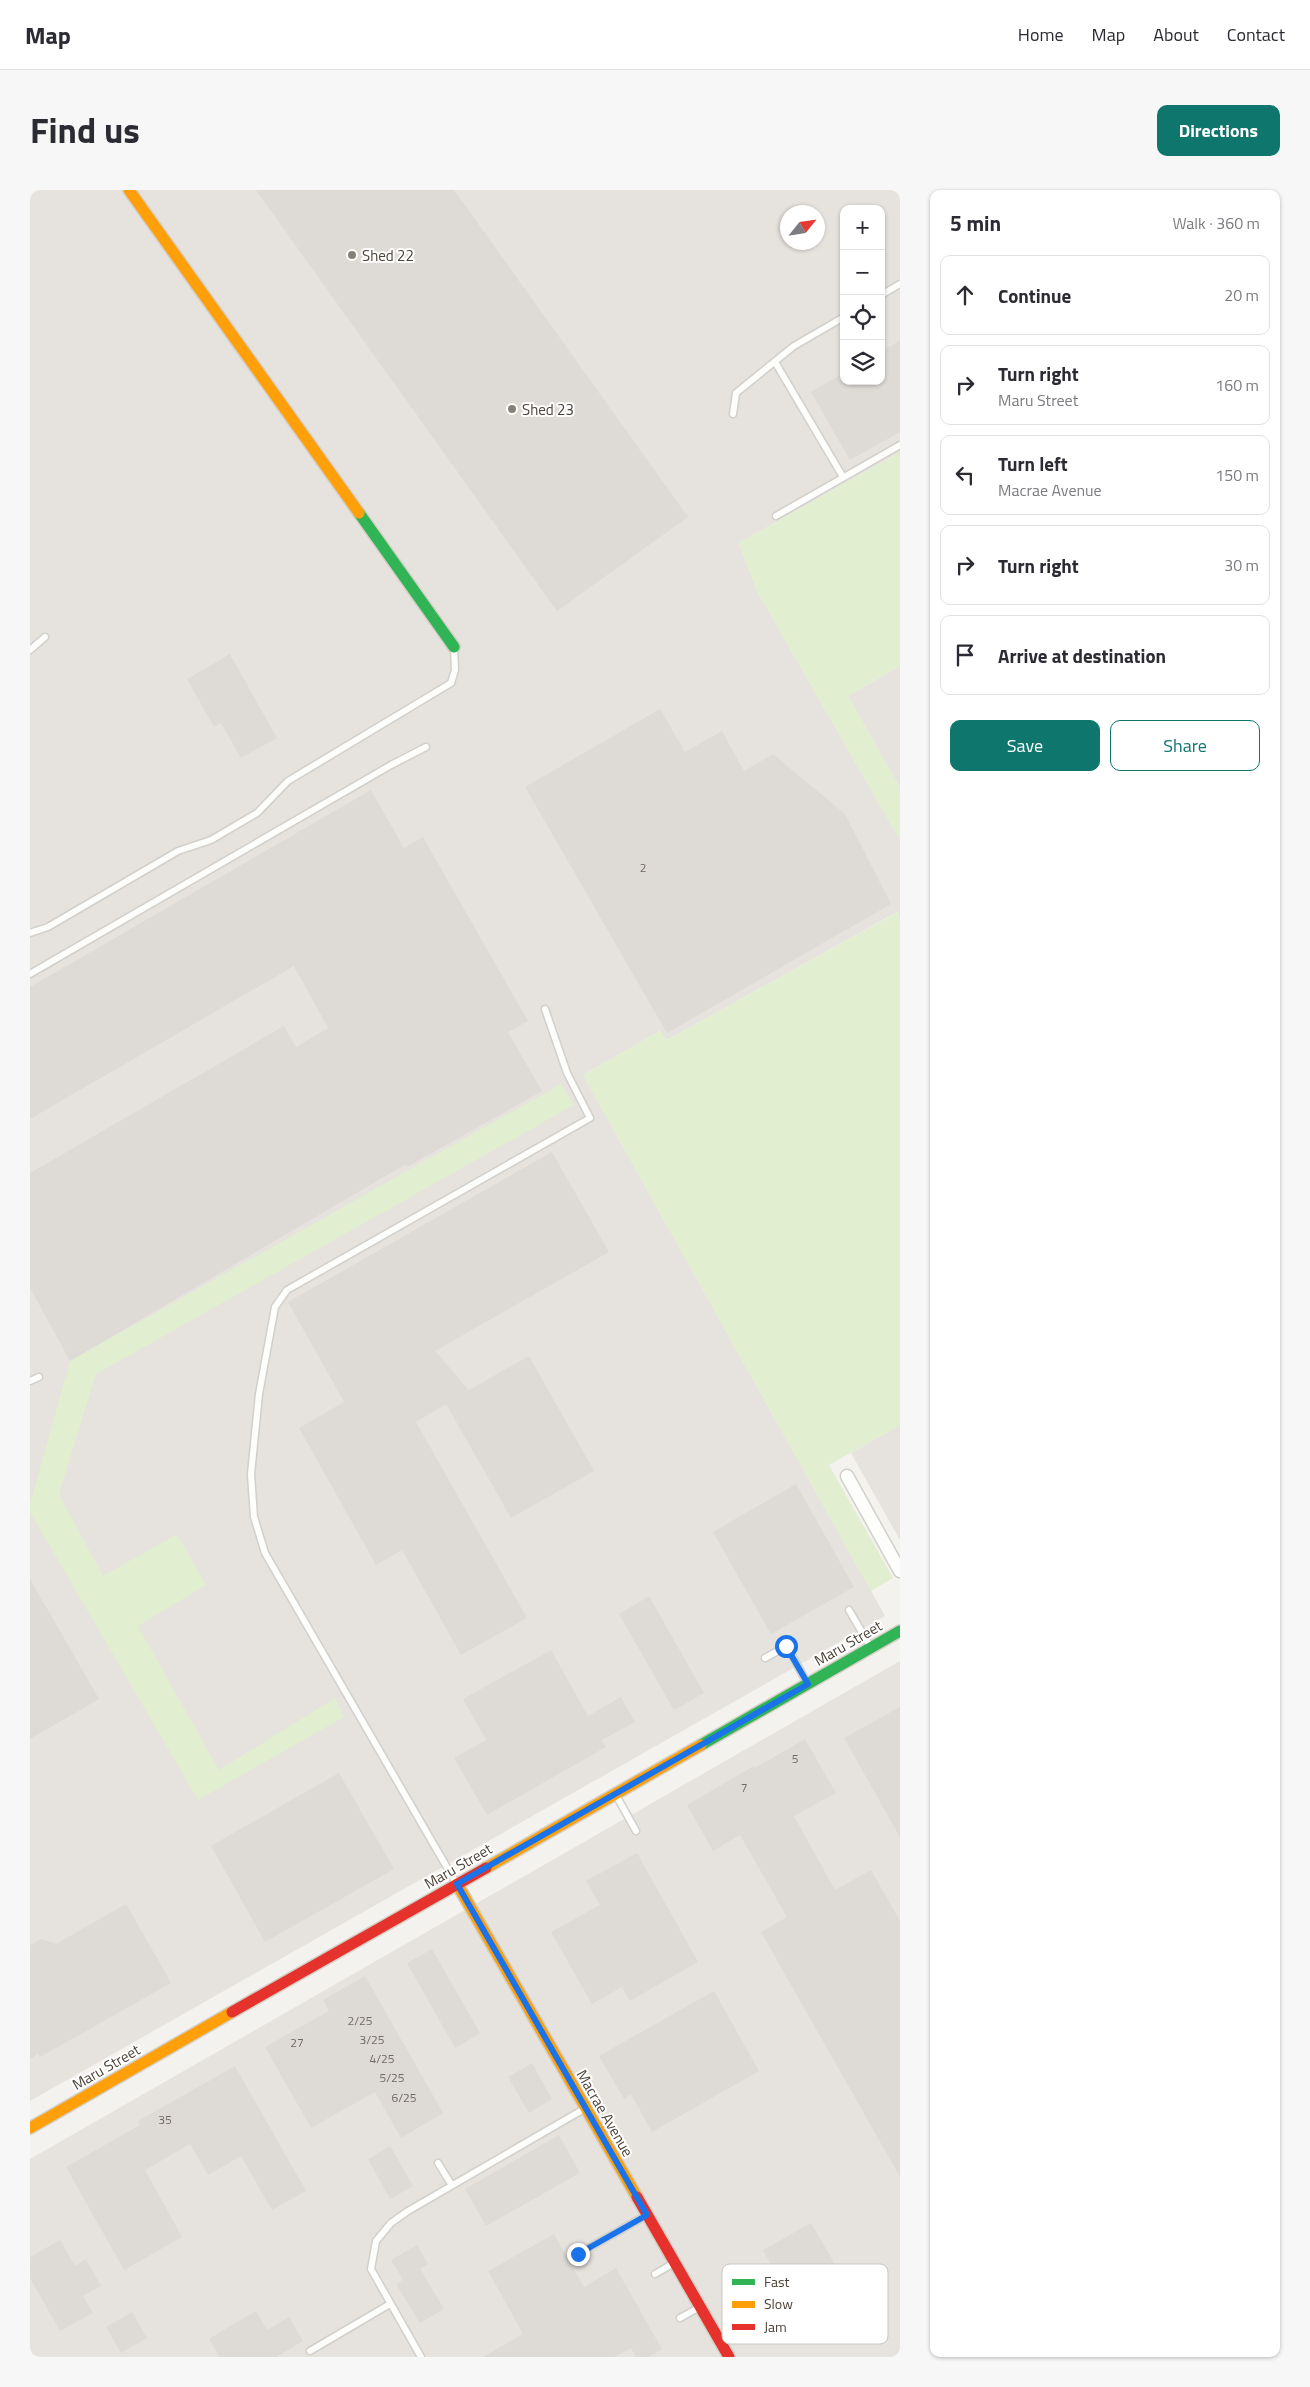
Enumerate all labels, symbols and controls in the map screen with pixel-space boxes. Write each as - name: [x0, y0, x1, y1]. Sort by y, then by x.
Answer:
- text: Map: [25, 17, 71, 53]
- text: Home: [1018, 21, 1064, 48]
- text: Map: [1092, 21, 1125, 48]
- text: About: [1153, 21, 1199, 48]
- text: Contact: [1227, 21, 1285, 48]
- text: Find us: [30, 103, 140, 157]
- button: Directions: [1157, 105, 1280, 156]
- north arrow: [780, 205, 825, 250]
- map controls: [840, 205, 885, 385]
- button: +: [840, 205, 885, 250]
- text: 5 min: [950, 207, 1001, 239]
- text: Walk · 360 m: [1172, 211, 1260, 235]
- place label: Shed 22: [362, 244, 414, 267]
- marker: Shed 22: [346, 249, 358, 261]
- button: −: [840, 250, 885, 295]
- icon: ahead: [951, 281, 979, 309]
- text: Continue: [998, 281, 1071, 310]
- text: 20 m: [1224, 283, 1259, 307]
- button: locate: [840, 295, 885, 340]
- button: layers: [840, 340, 885, 385]
- text: Turn right: [998, 359, 1079, 388]
- icon: right: [951, 371, 979, 399]
- text: 160 m: [1215, 373, 1259, 397]
- text: Maru Street: [998, 388, 1078, 412]
- place label: Shed 23: [522, 398, 574, 421]
- marker: Shed 23: [506, 403, 518, 415]
- text: Turn left: [998, 449, 1068, 478]
- icon: left: [951, 461, 979, 489]
- text: 150 m: [1215, 463, 1259, 487]
- text: Macrae Avenue: [998, 478, 1102, 502]
- icon: right: [951, 551, 979, 579]
- text: Turn right: [998, 551, 1079, 580]
- text: 30 m: [1224, 553, 1259, 577]
- icon: arrive: [951, 641, 979, 669]
- text: Arrive at destination: [998, 641, 1166, 670]
- button: Save: [950, 720, 1100, 771]
- button: Share: [1110, 720, 1260, 771]
- house number: 2: [640, 858, 646, 877]
- street label: Maru Street: [810, 1614, 887, 1672]
- route start: [775, 1635, 798, 1658]
- house number: 5: [792, 1749, 799, 1768]
- house number: 7: [741, 1778, 747, 1797]
- street label: Maru Street: [420, 1837, 497, 1895]
- house number: 2/25: [347, 2011, 373, 2030]
- house number: 3/25: [359, 2030, 385, 2049]
- house number: 27: [290, 2033, 304, 2052]
- street label: Maru Street: [68, 2038, 145, 2096]
- house number: 4/25: [369, 2049, 395, 2068]
- street label: Macrae Avenue: [571, 2065, 639, 2161]
- house number: 5/25: [379, 2068, 405, 2087]
- house number: 6/25: [391, 2088, 417, 2107]
- house number: 35: [158, 2110, 172, 2129]
- route end: [567, 2243, 590, 2266]
- legend: [722, 2264, 888, 2344]
- text: Fast: [764, 2271, 789, 2292]
- text: Slow: [764, 2293, 793, 2314]
- text: Jam: [764, 2316, 787, 2337]

